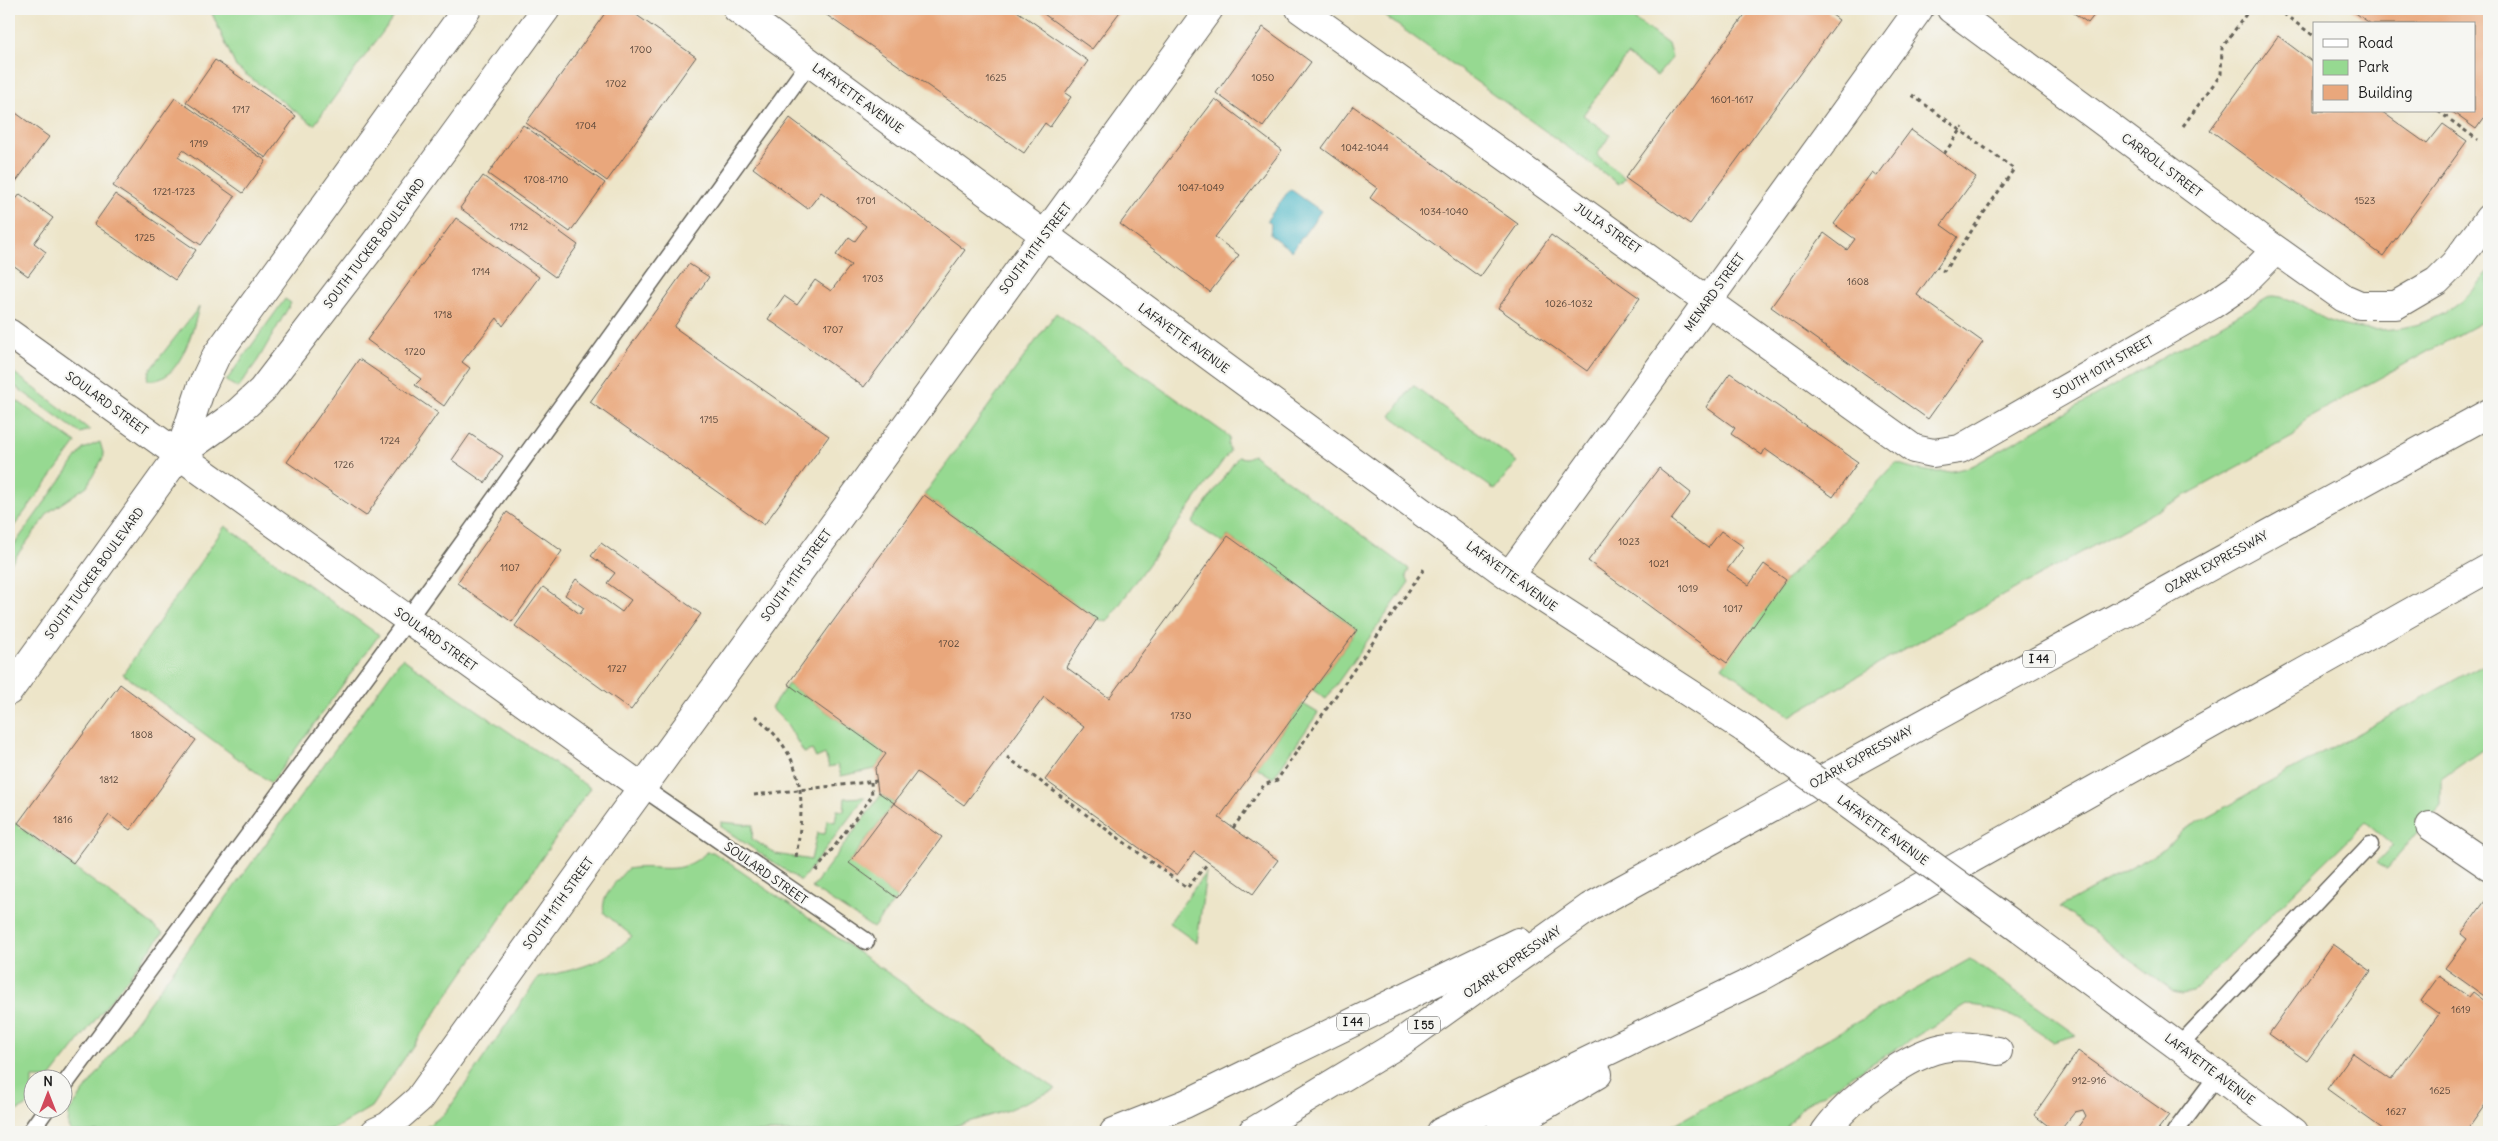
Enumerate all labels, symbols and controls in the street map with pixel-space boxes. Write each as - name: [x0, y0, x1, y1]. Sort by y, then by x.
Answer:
- legend: [2313, 22, 2476, 112]
- text: Road: [2358, 33, 2393, 52]
- house number: 1700: [630, 43, 652, 56]
- text: Park: [2358, 57, 2389, 76]
- street label: LAFAYETTE AVENUE: [809, 60, 907, 136]
- house number: 1625: [986, 71, 1007, 84]
- house number: 1050: [1252, 71, 1274, 84]
- house number: 1702: [606, 77, 627, 90]
- text: Building: [2358, 83, 2413, 102]
- house number: 1601-1617: [1711, 93, 1753, 106]
- house number: 1717: [232, 103, 250, 116]
- house number: 1704: [575, 119, 597, 132]
- street label: CARROLL STREET: [2119, 130, 2205, 200]
- house number: 1719: [190, 137, 209, 150]
- house number: 1042-1044: [1341, 141, 1389, 154]
- house number: 1708-1710: [524, 173, 568, 186]
- street label: SOUTH TUCKER BOULEVARD: [320, 175, 428, 311]
- house number: 1047-1049: [1178, 181, 1225, 194]
- house number: 1721-1723: [153, 185, 195, 198]
- house number: 1701: [856, 194, 876, 207]
- house number: 1523: [2355, 194, 2376, 207]
- street label: SOUTH 11TH STREET: [996, 200, 1074, 296]
- street label: JULIA STREET: [1572, 200, 1644, 256]
- house number: 1034-1040: [1420, 205, 1468, 218]
- house number: 1712: [510, 220, 529, 233]
- house number: 1725: [135, 231, 155, 244]
- street label: MENARD STREET: [1681, 250, 1747, 334]
- house number: 1714: [472, 265, 491, 278]
- house number: 1703: [862, 272, 884, 285]
- house number: 1608: [1847, 275, 1869, 288]
- house number: 1026-1032: [1545, 297, 1593, 310]
- street label: LAFAYETTE AVENUE: [1135, 300, 1233, 376]
- house number: 1718: [434, 308, 453, 321]
- house number: 1707: [823, 323, 843, 336]
- street label: SOUTH 10TH STREET: [2050, 332, 2156, 402]
- house number: 1720: [405, 345, 425, 358]
- street label: SOULARD STREET: [63, 368, 151, 438]
- house number: 1715: [700, 413, 719, 426]
- house number: 1724: [380, 434, 400, 447]
- house number: 1726: [334, 458, 354, 471]
- street label: SOUTH TUCKER BOULEVARD: [41, 504, 147, 642]
- street label: SOUTH 11TH STREET: [758, 526, 834, 624]
- street label: OZARK EXPRESSWAY: [2162, 527, 2271, 597]
- house number: 1023: [1618, 535, 1640, 548]
- street label: LAFAYETTE AVENUE: [1463, 538, 1561, 614]
- house number: 1021: [1649, 557, 1669, 570]
- house number: 1107: [500, 561, 520, 574]
- house number: 1019: [1678, 582, 1698, 595]
- house number: 1017: [1723, 602, 1743, 615]
- street label: SOULARD STREET: [392, 604, 480, 674]
- house number: 1702: [939, 637, 960, 650]
- road number: I 44: [2023, 651, 2055, 668]
- house number: 1727: [607, 662, 627, 675]
- house number: 1730: [1170, 709, 1192, 722]
- street label: OZARK EXPRESSWAY: [1807, 722, 1916, 792]
- house number: 1808: [131, 728, 153, 741]
- house number: 1812: [99, 773, 119, 786]
- street label: LAFAYETTE AVENUE: [1834, 792, 1932, 868]
- house number: 1816: [53, 813, 73, 826]
- street label: SOULARD STREET: [721, 839, 811, 907]
- street label: SOUTH 11TH STREET: [520, 854, 596, 952]
- street label: OZARK EXPRESSWAY: [1460, 922, 1564, 1001]
- house number: 1619: [2451, 1003, 2471, 1016]
- road number: I 44: [1337, 1014, 1369, 1030]
- road number: I 55: [1408, 1016, 1440, 1034]
- street label: LAFAYETTE AVENUE: [2162, 1030, 2258, 1108]
- north arrow: [22, 1068, 72, 1118]
- text: N: [43, 1072, 53, 1090]
- house number: 912-916: [2072, 1074, 2106, 1087]
- house number: 1625: [2430, 1084, 2451, 1097]
- house number: 1627: [2386, 1105, 2406, 1118]

